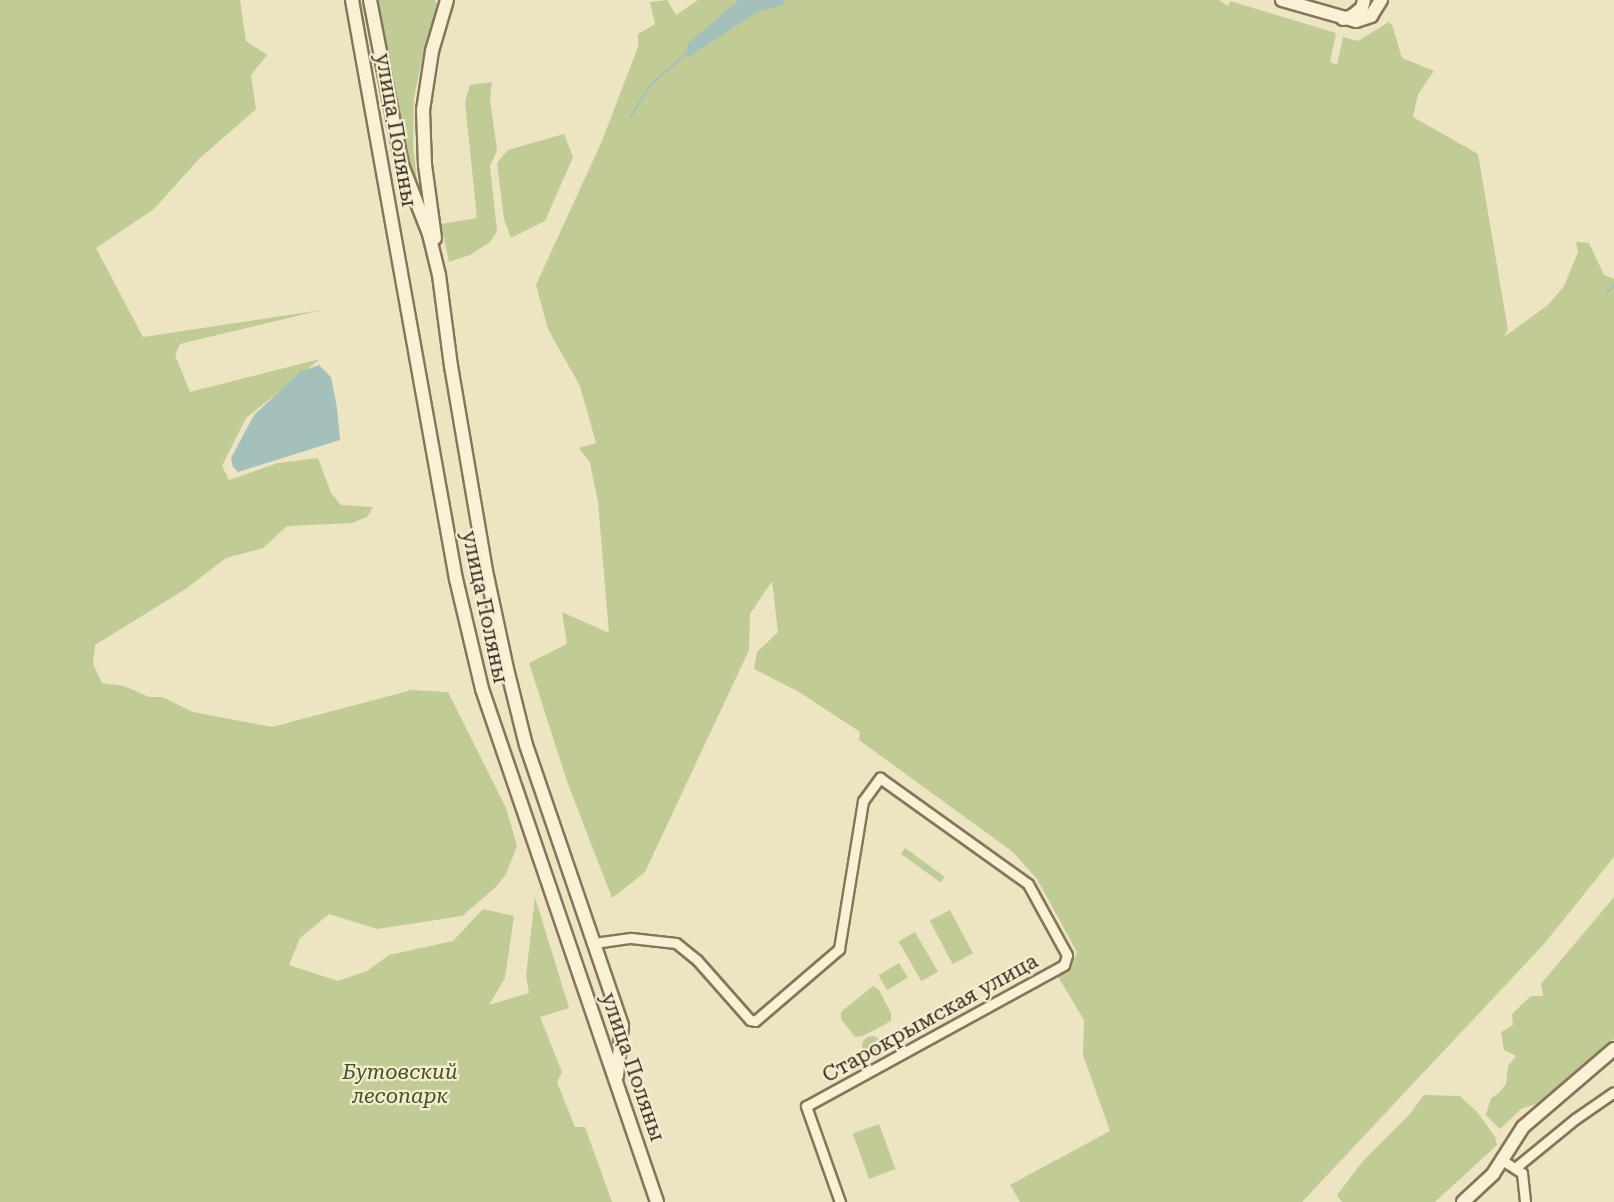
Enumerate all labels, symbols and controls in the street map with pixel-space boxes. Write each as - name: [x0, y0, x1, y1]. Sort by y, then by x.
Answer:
- street label: улица Поляны: [370, 51, 422, 209]
- street label: улица Поляны: [457, 528, 513, 686]
- street label: Старокрымская улица: [818, 948, 1042, 1088]
- street label: улица Поляны: [596, 989, 670, 1145]
- park label: Бутовский лесопарк: [342, 1059, 458, 1109]

